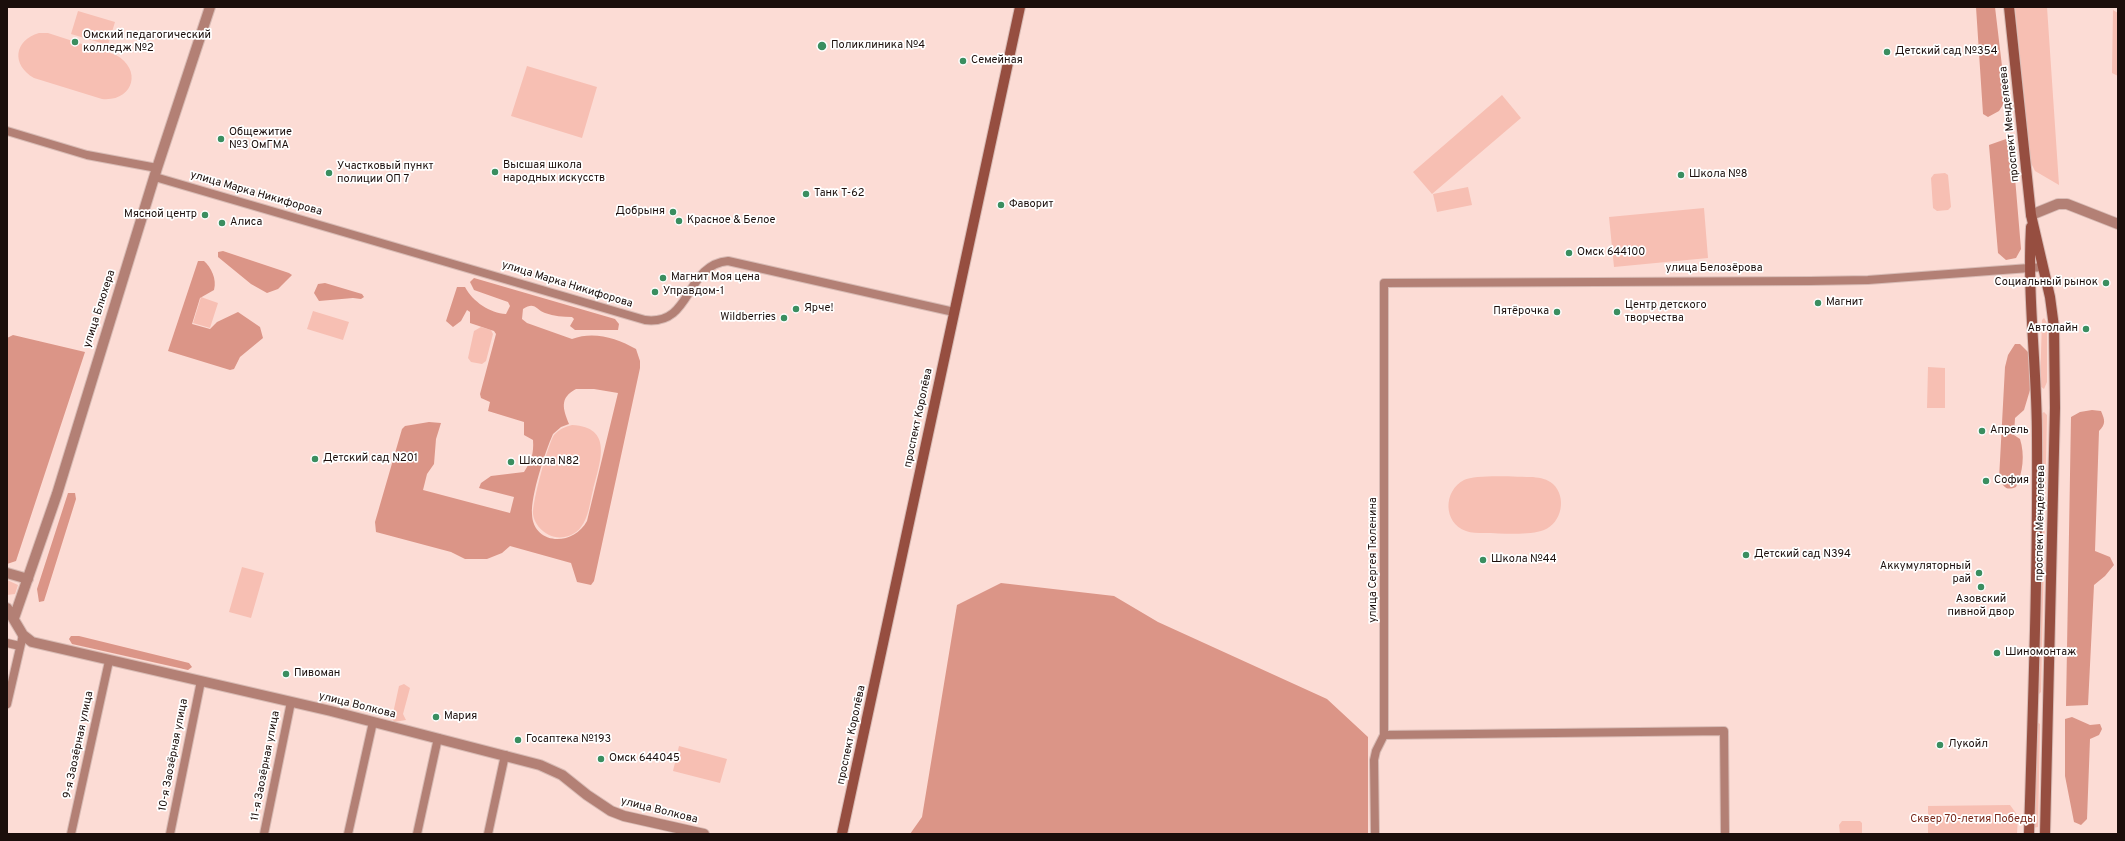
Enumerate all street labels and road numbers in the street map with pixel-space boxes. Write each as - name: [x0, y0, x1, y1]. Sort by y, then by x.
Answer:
- street label: проспект Менделеева: [1997, 66, 2023, 182]
- street label: улица Марка Никифорова: [189, 169, 323, 219]
- street label: улица Марка Никифорова: [500, 259, 634, 311]
- street label: улица Белозёрова: [1666, 262, 1762, 276]
- street label: улица Блюхера: [81, 268, 119, 350]
- street label: проспект Королёва: [902, 367, 936, 469]
- street label: проспект Менделеева: [2033, 465, 2049, 581]
- street label: улица Сергея Тюленина: [1367, 497, 1381, 623]
- street label: проспект Королёва: [835, 684, 869, 786]
- street label: 9-я Заозёрная улица: [61, 690, 97, 800]
- street label: улица Волкова: [317, 690, 397, 722]
- street label: 10-я Заозёрная улица: [157, 698, 191, 812]
- street label: 11-я Заозёрная улица: [249, 710, 283, 822]
- street label: улица Волкова: [619, 795, 699, 827]

